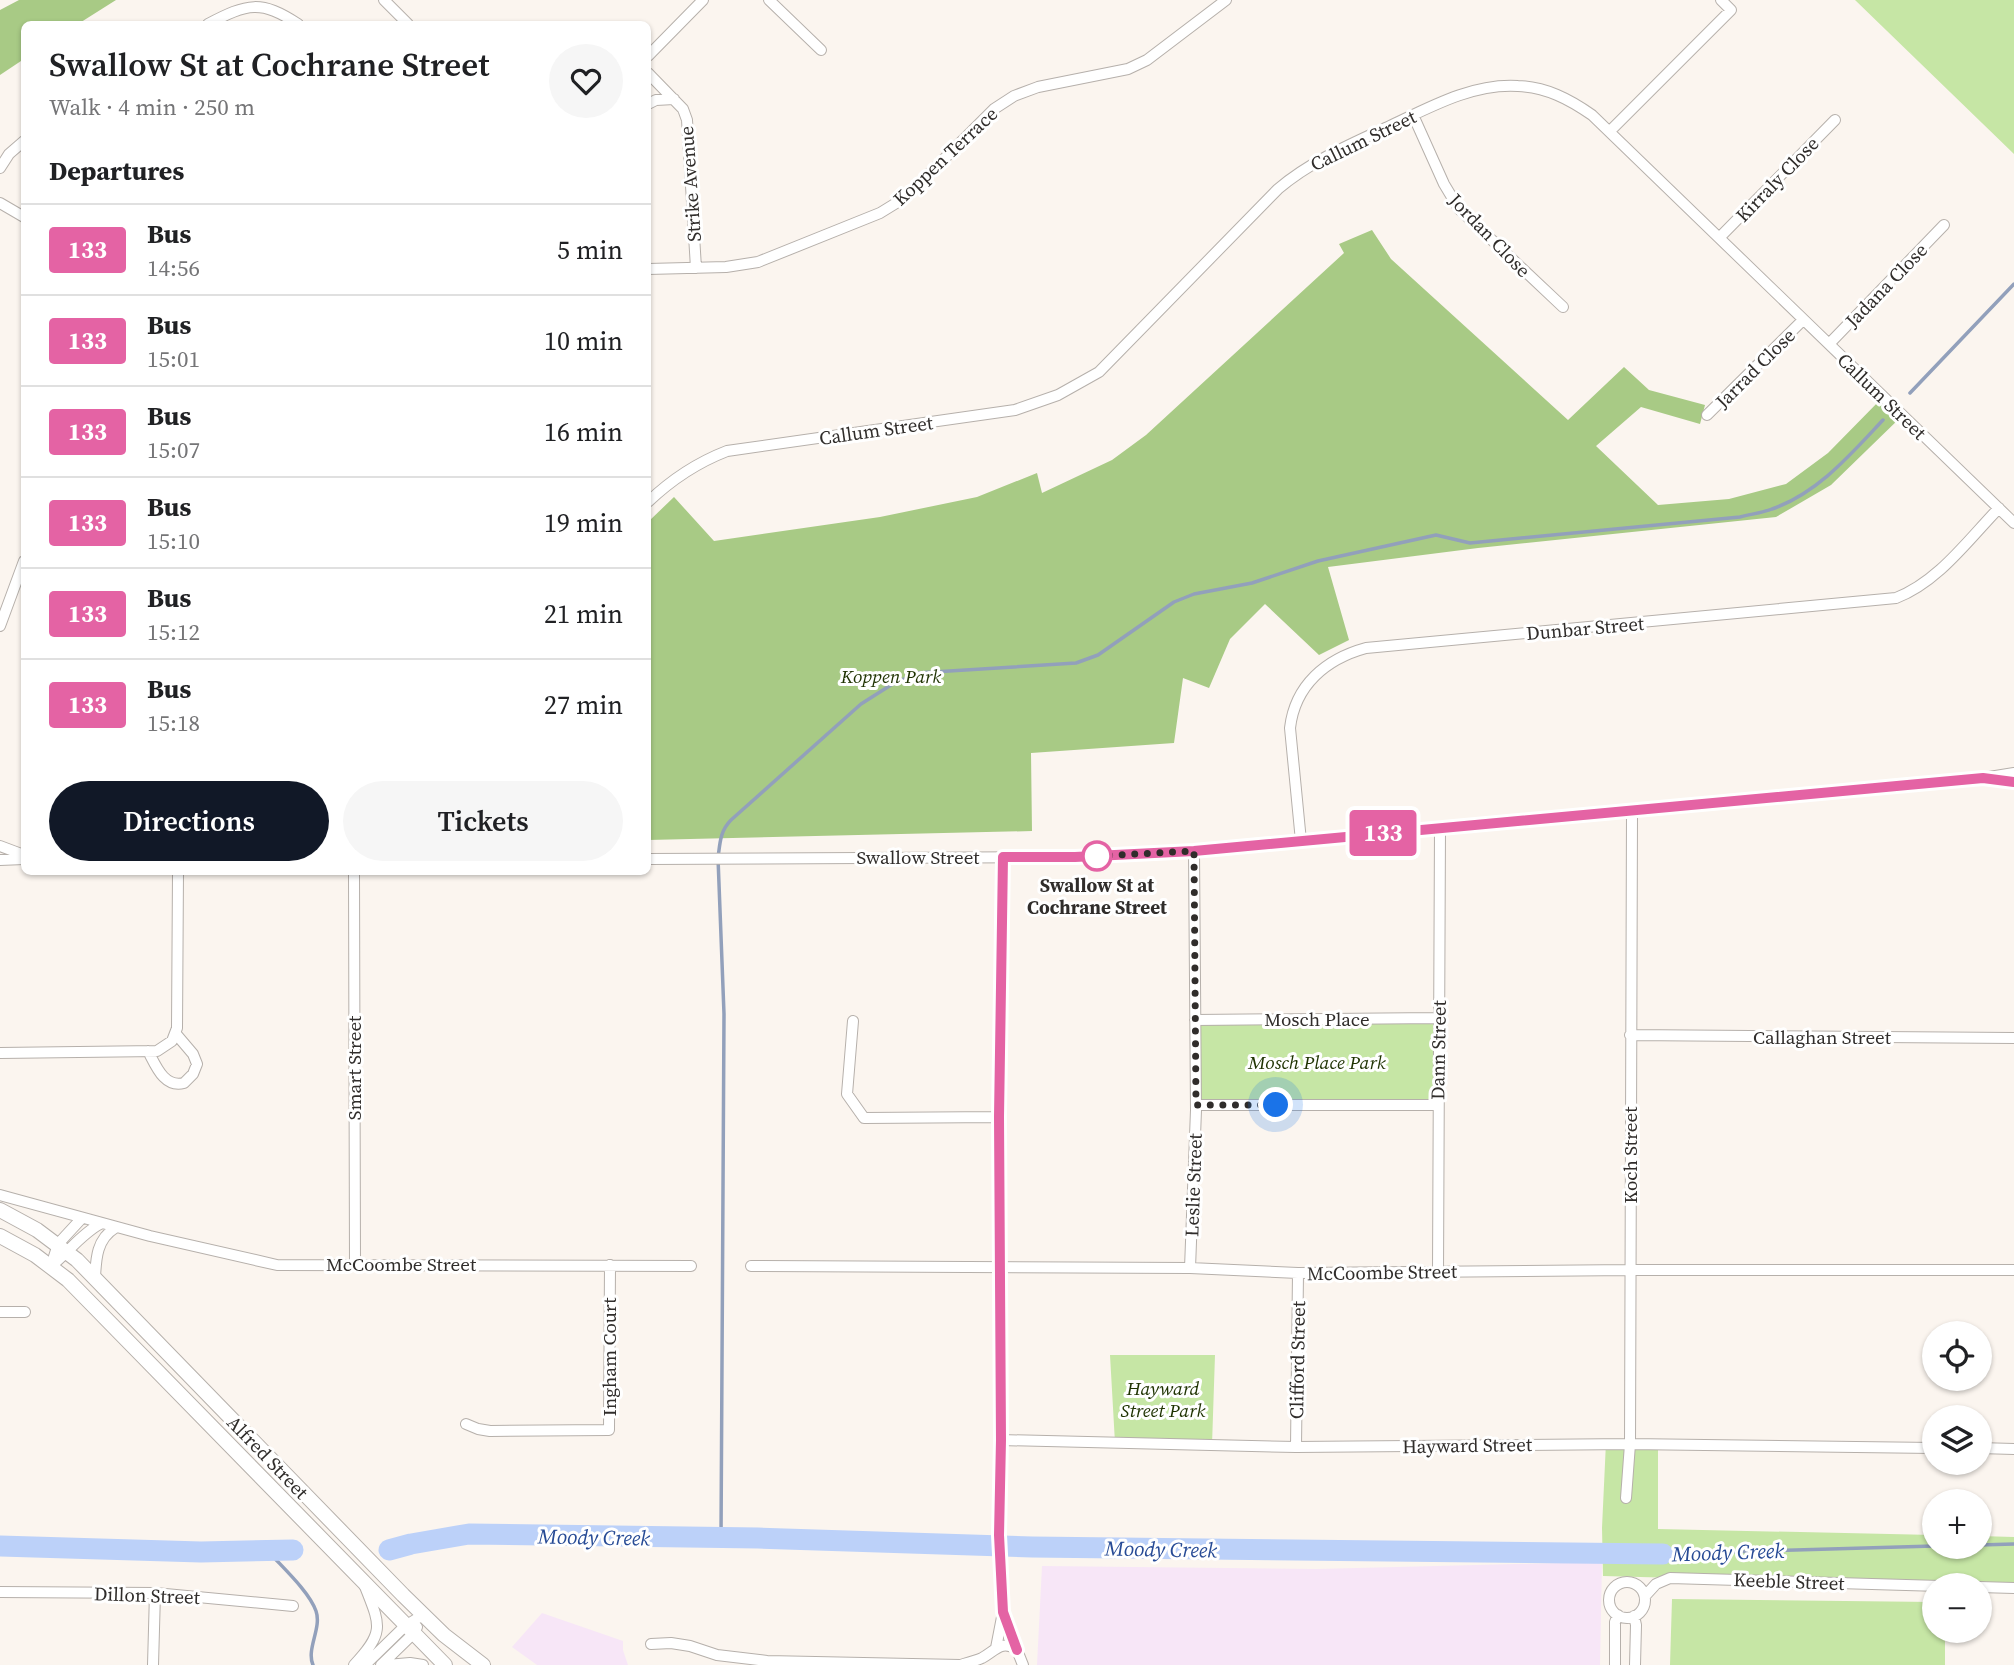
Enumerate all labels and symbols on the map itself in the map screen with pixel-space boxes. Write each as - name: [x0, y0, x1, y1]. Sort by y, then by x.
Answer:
- street label: Koppen Terrace: [887, 101, 1003, 211]
- street label: Callum Street: [1306, 103, 1421, 177]
- street label: Strike Avenue: [673, 125, 707, 243]
- street label: Kirraly Close: [1730, 131, 1824, 227]
- street label: Jordan Close: [1443, 187, 1537, 283]
- street label: Jadana Close: [1838, 237, 1933, 334]
- street label: Jarrad Close: [1709, 322, 1801, 414]
- street label: Callum Street: [1832, 347, 1933, 446]
- street label: Callum Street: [817, 409, 935, 451]
- street label: Dunbar Street: [1525, 610, 1646, 646]
- park label: Koppen Park: [840, 663, 941, 689]
- line badge: 133: [1343, 810, 1423, 856]
- marker: Swallow St at Cochrane Street: [1082, 841, 1112, 871]
- street label: Swallow Street: [856, 844, 980, 870]
- place label: Swallow St at Cochrane Street: [1027, 872, 1167, 920]
- street label: Dann Street: [1424, 999, 1452, 1100]
- street label: Mosch Place: [1264, 1006, 1370, 1032]
- street label: Smart Street: [341, 1015, 367, 1120]
- street label: Callaghan Street: [1753, 1024, 1892, 1050]
- park label: Mosch Place Park: [1247, 1049, 1386, 1075]
- your location: [1258, 1087, 1293, 1122]
- street label: Koch Street: [1617, 1106, 1643, 1203]
- street label: Leslie Street: [1178, 1132, 1208, 1237]
- street label: McCoombe Street: [326, 1251, 477, 1277]
- street label: McCoombe Street: [1307, 1258, 1458, 1286]
- street label: Ingham Court: [596, 1297, 622, 1416]
- street label: Clifford Street: [1283, 1300, 1311, 1419]
- park label: Hayward Street Park: [1121, 1375, 1205, 1423]
- street label: Alfred Street: [222, 1410, 315, 1505]
- street label: Hayward Street: [1402, 1431, 1533, 1459]
- water label: Moody Creek: [537, 1522, 650, 1552]
- water label: Moody Creek: [1104, 1534, 1217, 1564]
- water label: Moody Creek: [1670, 1536, 1785, 1568]
- street label: Keeble Street: [1733, 1566, 1846, 1596]
- street label: Dillon Street: [94, 1580, 201, 1610]

